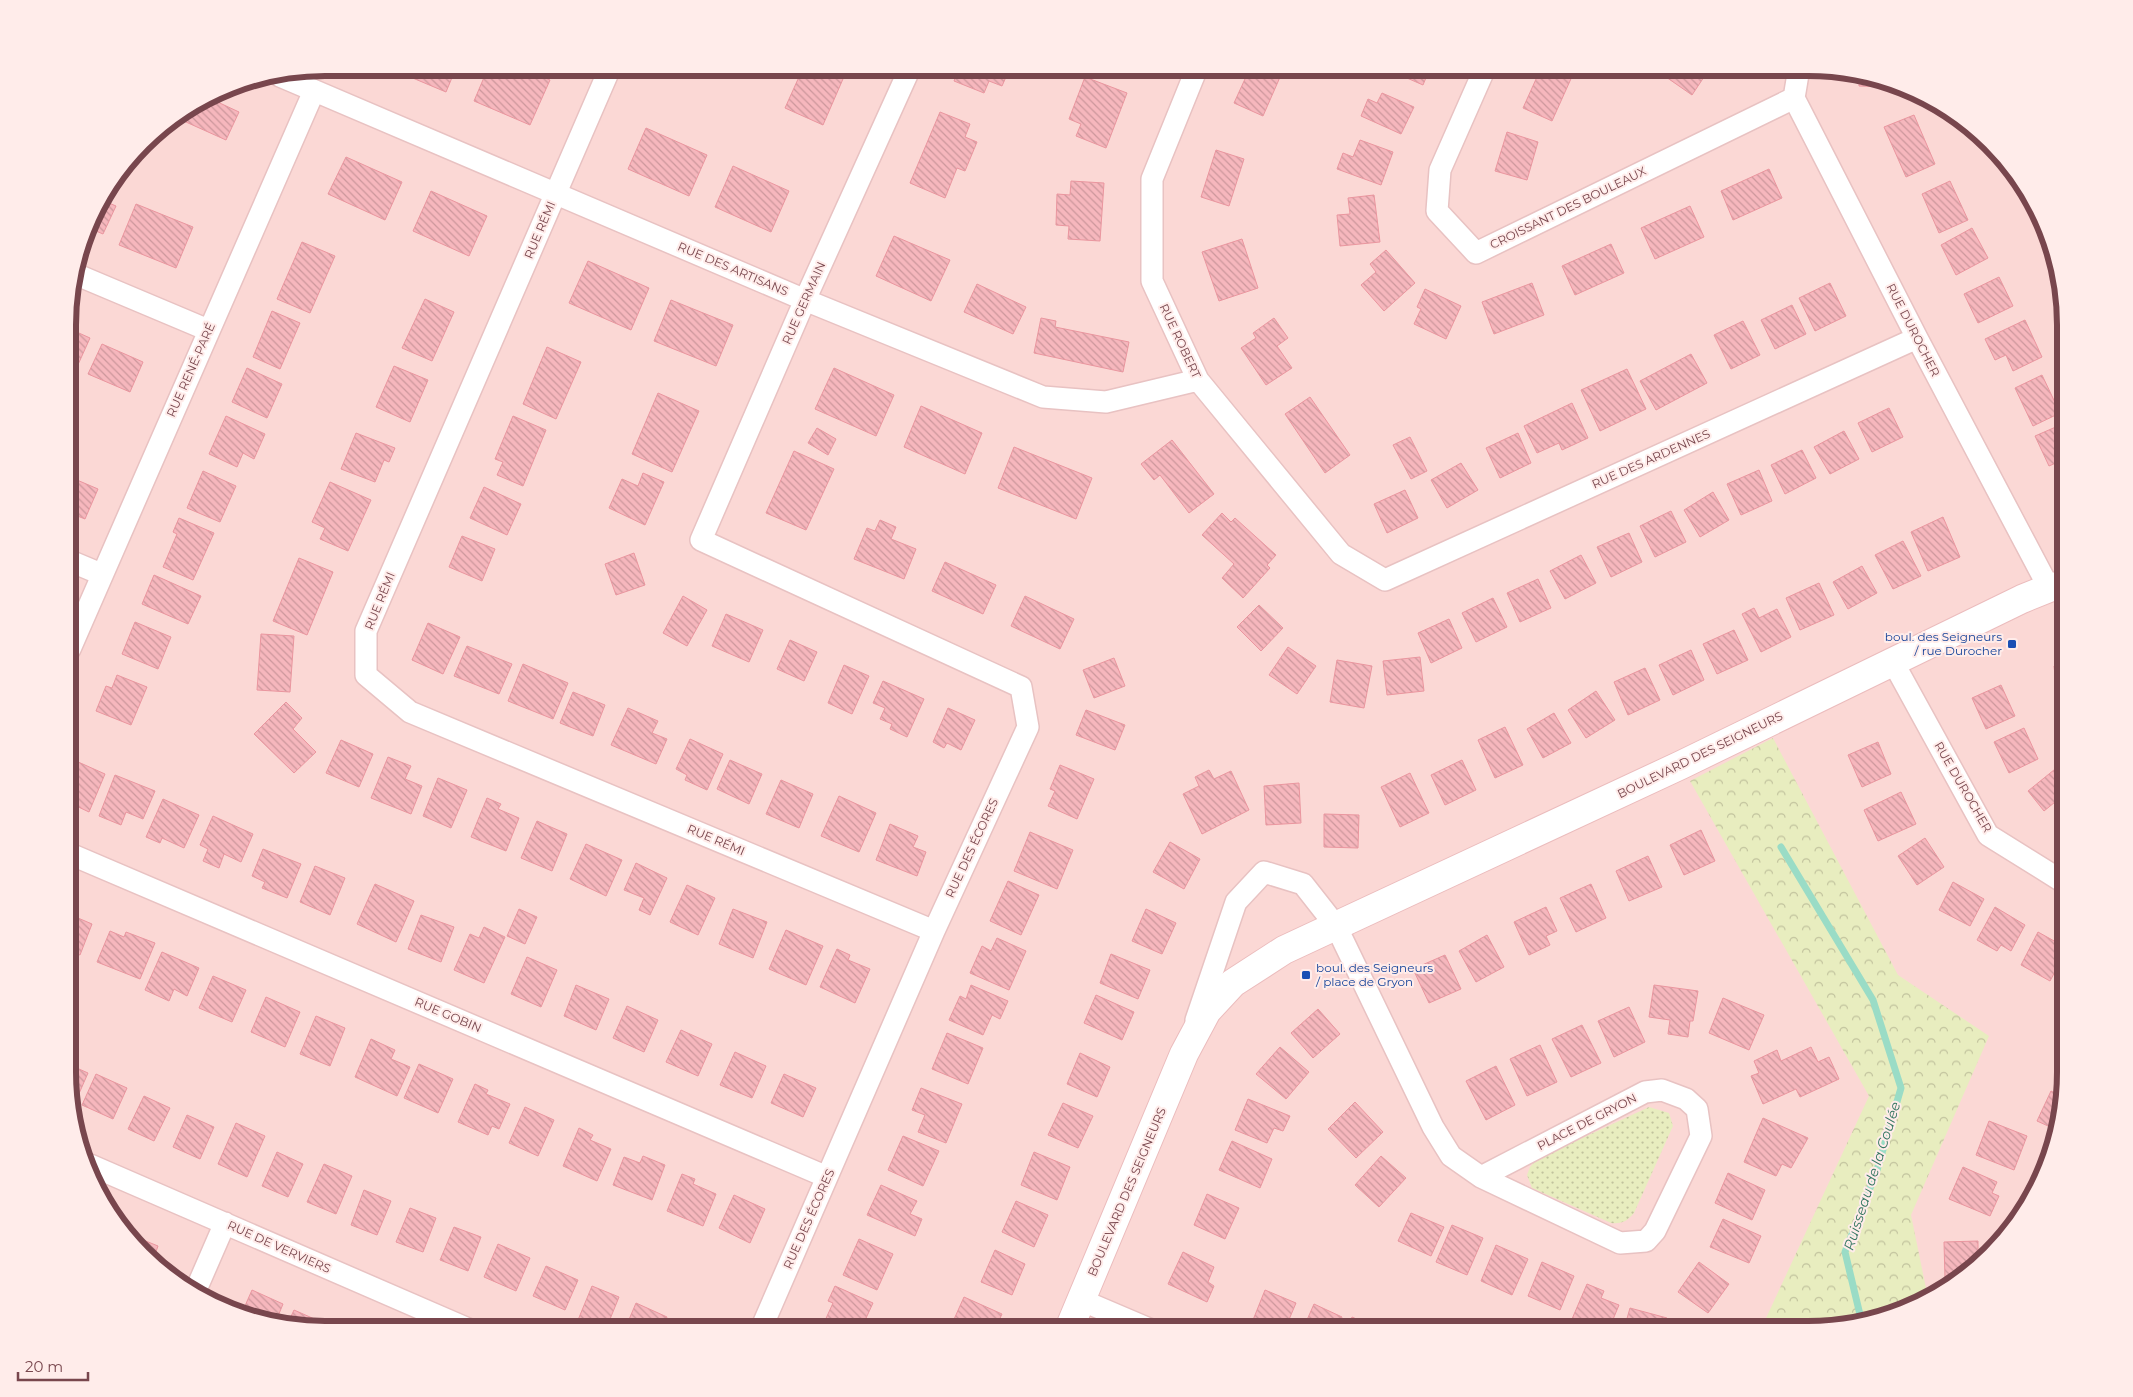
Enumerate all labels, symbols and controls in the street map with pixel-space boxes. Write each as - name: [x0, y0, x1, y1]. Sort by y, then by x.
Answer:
- street label: CROISSANT DES BOULEAUX: [1487, 163, 1648, 252]
- street label: RUE RÉMI: [521, 199, 558, 261]
- street label: RUE DES ARTISANS: [676, 238, 791, 299]
- street label: RUE GERMAIN: [779, 259, 828, 346]
- street label: RUE DUROCHER: [1883, 281, 1944, 379]
- street label: RUE ROBERT: [1157, 301, 1204, 381]
- street label: RUE RENÉ-PARÉ: [163, 320, 218, 419]
- street label: RUE DES ARDENNES: [1589, 426, 1712, 491]
- street label: RUE RÉMI: [361, 570, 398, 632]
- place label: boul. des Seigneurs / rue Durocher: [1885, 629, 2002, 658]
- marker: boul. des Seigneurs / rue Durocher: [2006, 638, 2018, 650]
- street label: BOULEVARD DES SEIGNEURS: [1615, 708, 1785, 801]
- street label: RUE DUROCHER: [1931, 739, 1996, 835]
- street label: RUE DES ÉCORES: [942, 796, 1001, 900]
- street label: RUE RÉMI: [685, 821, 747, 858]
- place label: boul. des Seigneurs / place de Gryon: [1315, 960, 1433, 989]
- marker: boul. des Seigneurs / place de Gryon: [1300, 969, 1312, 981]
- street label: RUE GOBIN: [413, 994, 484, 1035]
- street label: PLACE DE GRYON: [1534, 1090, 1639, 1153]
- water label: Ruisseau de la Coulée: [1839, 1099, 1905, 1253]
- street label: BOULEVARD DES SEIGNEURS: [1084, 1105, 1169, 1279]
- street label: RUE DES ÉCORES: [780, 1166, 837, 1271]
- street label: RUE DE VERVIERS: [225, 1217, 333, 1276]
- scale bar: [18, 1350, 88, 1382]
- text: 20 m: [25, 1357, 63, 1376]

